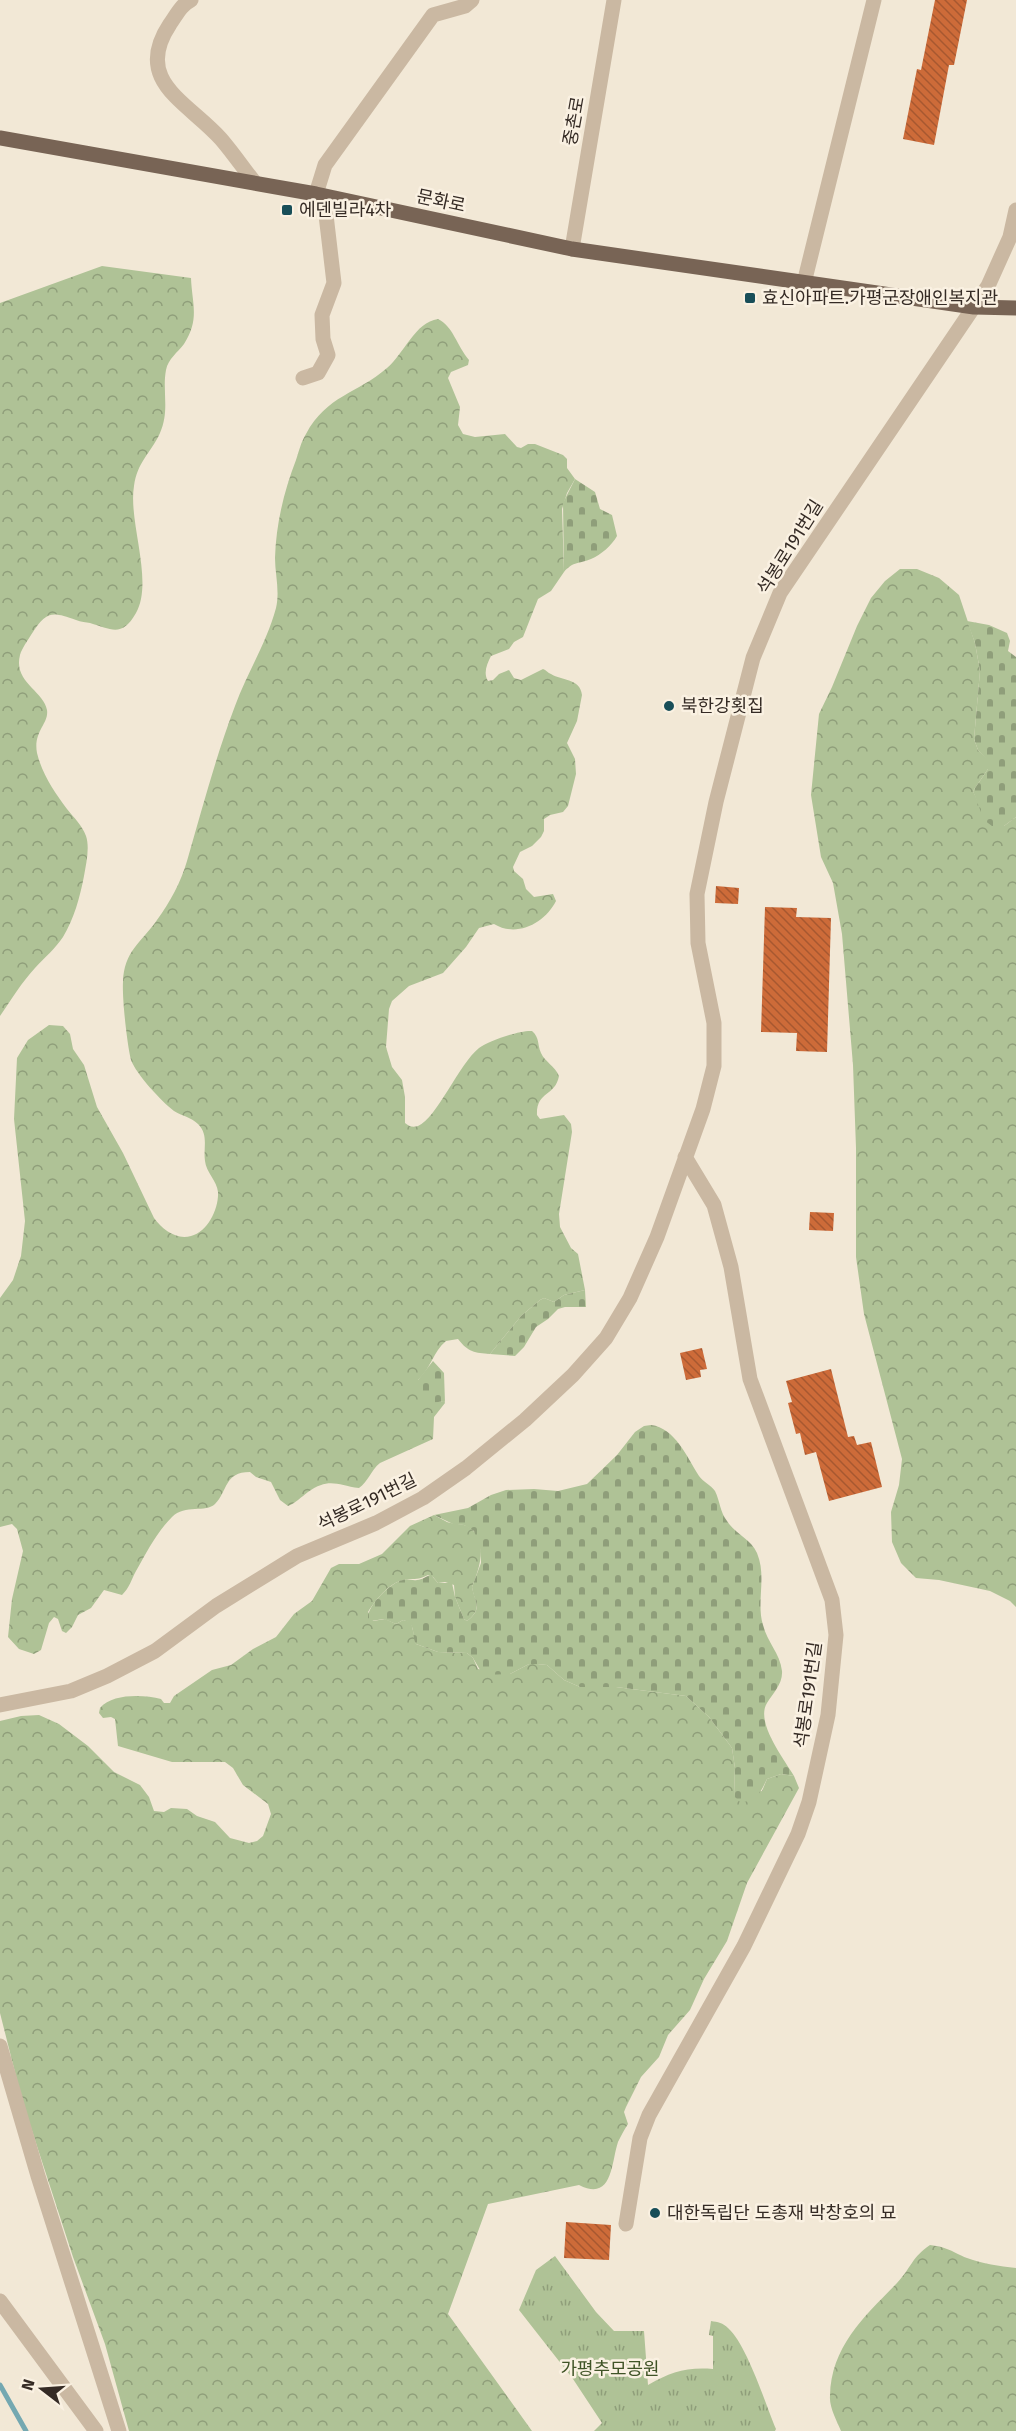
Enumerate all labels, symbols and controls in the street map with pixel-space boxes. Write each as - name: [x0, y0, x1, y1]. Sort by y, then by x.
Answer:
- street label: 중촌로: [559, 95, 589, 147]
- street label: 문화로: [414, 185, 468, 217]
- place label: 에덴빌라4차: [299, 199, 392, 221]
- marker: 에덴빌라4차: [280, 203, 294, 217]
- place label: 효신아파트.가평군장애인복지관: [762, 287, 999, 309]
- marker: 효신아파트.가평군장애인복지관: [743, 291, 757, 305]
- street label: 석봉로191번길: [752, 496, 828, 598]
- place label: 북한강횟집: [681, 695, 764, 717]
- marker: 북한강횟집: [662, 699, 676, 713]
- street label: 석봉로191번길: [314, 1469, 420, 1535]
- street label: 석봉로191번길: [790, 1640, 826, 1750]
- place label: 대한독립단 도총재 박창호의 묘: [667, 2202, 897, 2224]
- marker: 대한독립단 도총재 박창호의 묘: [648, 2206, 662, 2220]
- park label: 가평추모공원: [560, 2358, 660, 2380]
- north arrow: [12, 2359, 72, 2419]
- text: N: [17, 2377, 39, 2393]

